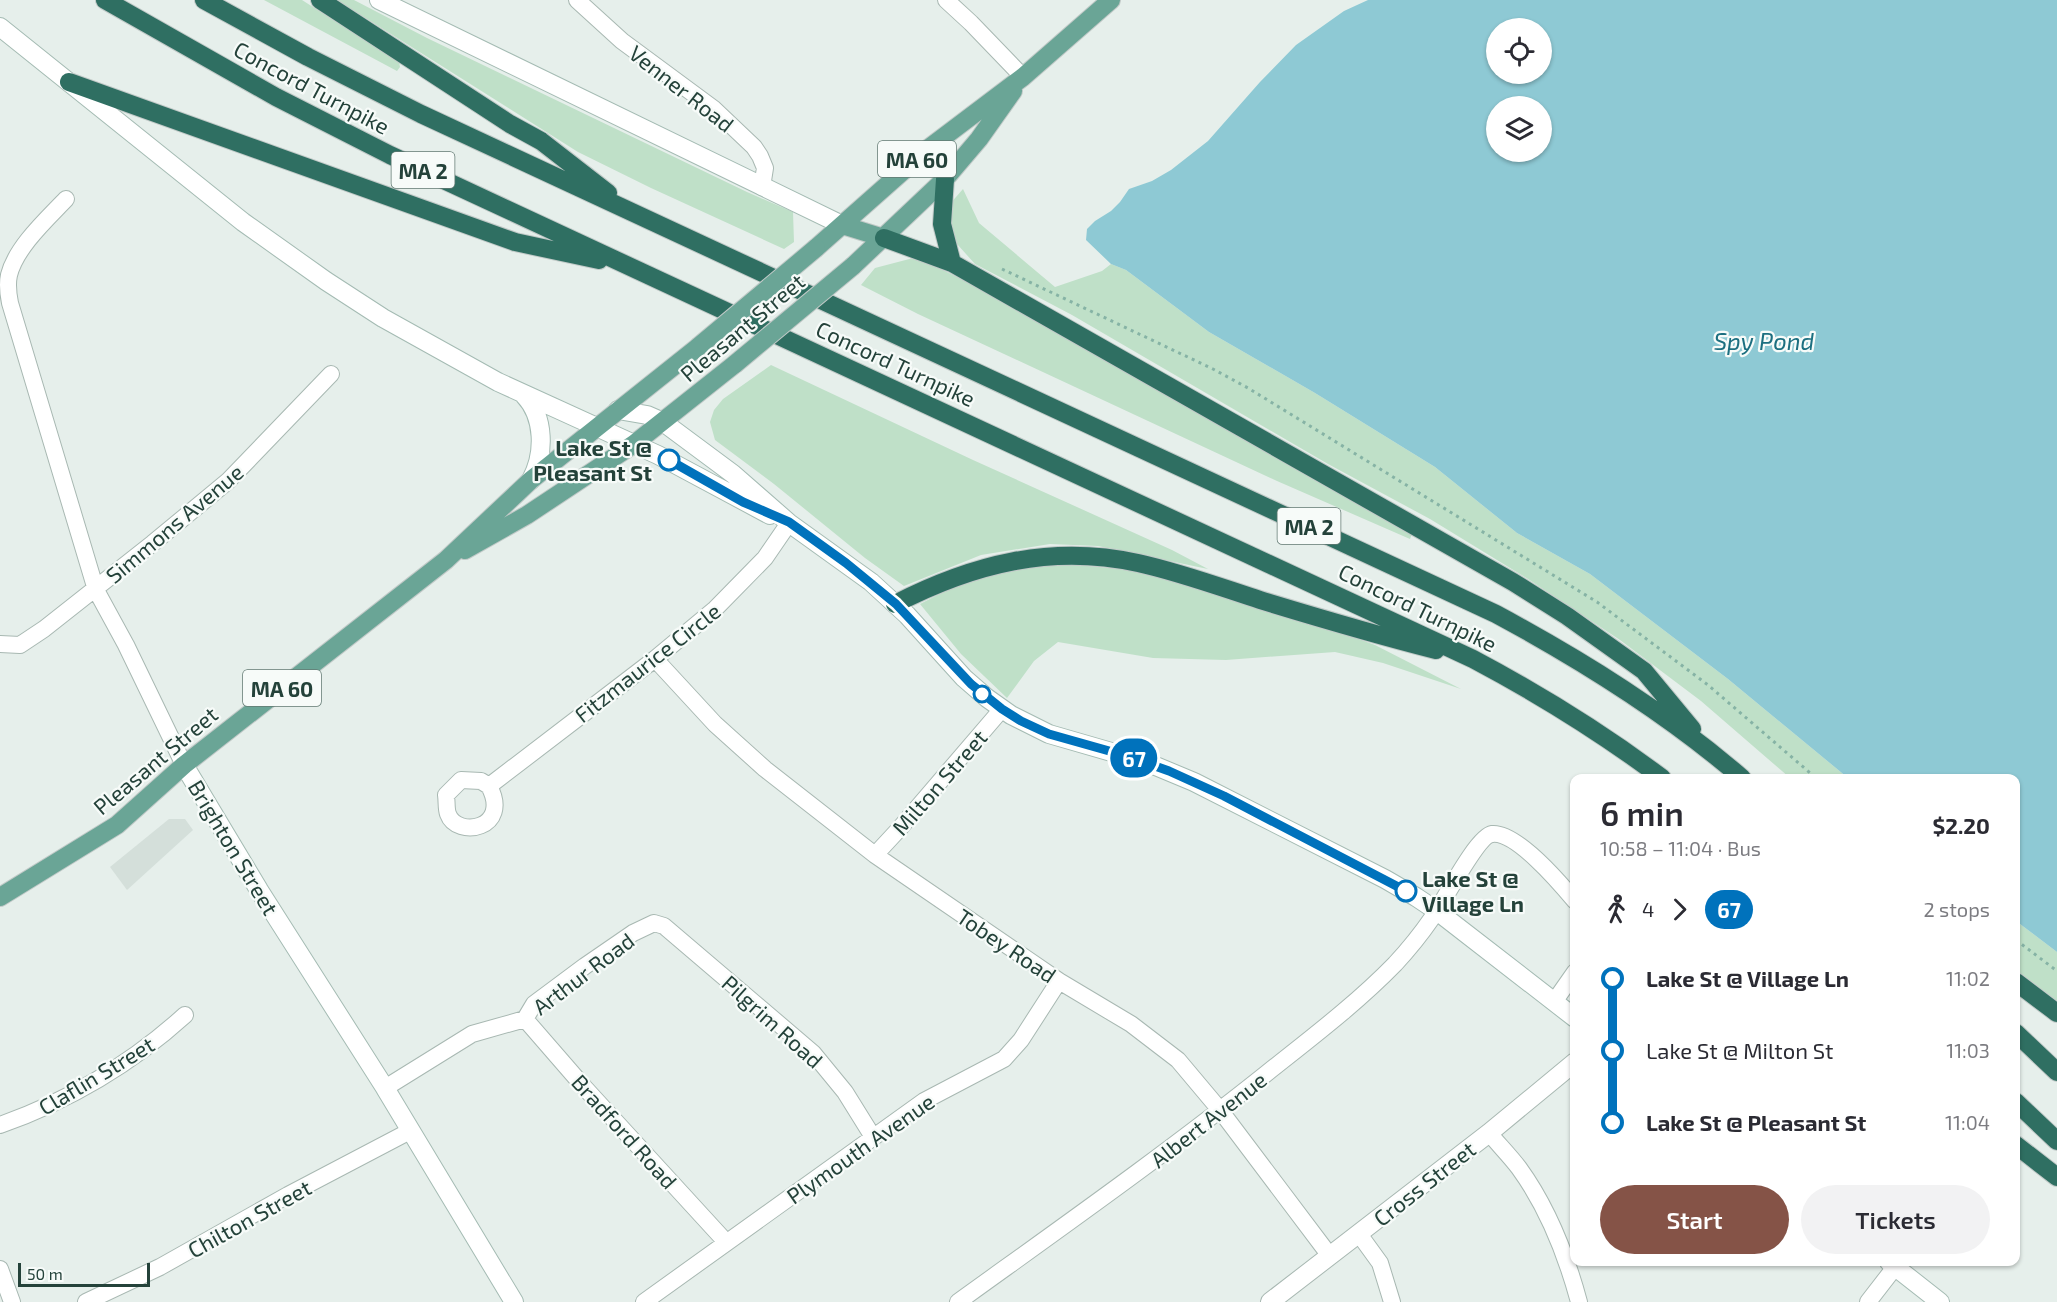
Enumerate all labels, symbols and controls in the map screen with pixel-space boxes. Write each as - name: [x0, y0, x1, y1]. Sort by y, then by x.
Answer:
- map controls: [1486, 18, 1552, 162]
- button: locate: [1486, 18, 1552, 84]
- street label: Concord Turnpike: [230, 35, 394, 139]
- street label: Venner Road: [624, 39, 740, 137]
- button: layers: [1486, 96, 1552, 162]
- road number: MA 60: [878, 141, 956, 177]
- road number: MA 2: [392, 152, 454, 188]
- street label: Pleasant Street: [675, 268, 809, 386]
- street label: Concord Turnpike: [812, 315, 980, 411]
- water label: Spy Pond: [1714, 326, 1815, 355]
- place label: Lake St @ Pleasant St: [533, 434, 652, 485]
- marker: Lake St @ Pleasant St: [658, 449, 680, 471]
- street label: Simmons Avenue: [100, 458, 248, 588]
- road number: MA 2: [1278, 508, 1340, 544]
- street label: Concord Turnpike: [1335, 558, 1501, 656]
- street label: Fitzmaurice Circle: [569, 597, 725, 727]
- road number: MA 60: [243, 670, 321, 706]
- unlabelled marker: [973, 685, 991, 703]
- street label: Pleasant Street: [88, 701, 222, 819]
- street label: Milton Street: [886, 724, 992, 840]
- line badge: 67: [1107, 738, 1161, 777]
- text: 67: [1122, 746, 1146, 771]
- street label: Brighton Street: [184, 775, 284, 919]
- text: 6 min: [1600, 793, 1684, 833]
- text: $2.20: [1932, 812, 1990, 838]
- text: 10:58 – 11:04 · Bus: [1600, 836, 1761, 860]
- place label: Lake St @ Village Ln: [1422, 865, 1524, 916]
- marker: Lake St @ Village Ln: [1395, 880, 1417, 902]
- icon: walk: [1600, 893, 1633, 926]
- icon: forward: [1663, 893, 1696, 926]
- text: 4: [1642, 897, 1654, 921]
- text: 67: [1717, 897, 1741, 922]
- text: 2 stops: [1923, 897, 1990, 921]
- street label: Tobey Road: [953, 902, 1061, 988]
- street label: Arthur Road: [527, 926, 639, 1020]
- text: Lake St @ Village Ln: [1646, 965, 1849, 991]
- text: 11:02: [1946, 966, 1990, 990]
- street label: Pilgrim Road: [717, 969, 829, 1073]
- street label: Claflin Street: [34, 1030, 158, 1120]
- text: Lake St @ Milton St: [1646, 1037, 1833, 1063]
- text: 11:03: [1946, 1038, 1990, 1062]
- street label: Albert Avenue: [1145, 1066, 1271, 1172]
- street label: Bradford Road: [567, 1069, 683, 1193]
- street label: Plymouth Avenue: [781, 1087, 939, 1209]
- text: Lake St @ Pleasant St: [1646, 1109, 1866, 1135]
- text: 11:04: [1945, 1110, 1990, 1134]
- street label: Cross Street: [1368, 1135, 1480, 1231]
- street label: Chilton Street: [183, 1173, 315, 1263]
- button: Start: [1600, 1185, 1789, 1254]
- button: Tickets: [1801, 1185, 1990, 1254]
- scale bar: [18, 1260, 150, 1288]
- text: 50 m: [27, 1264, 63, 1283]

